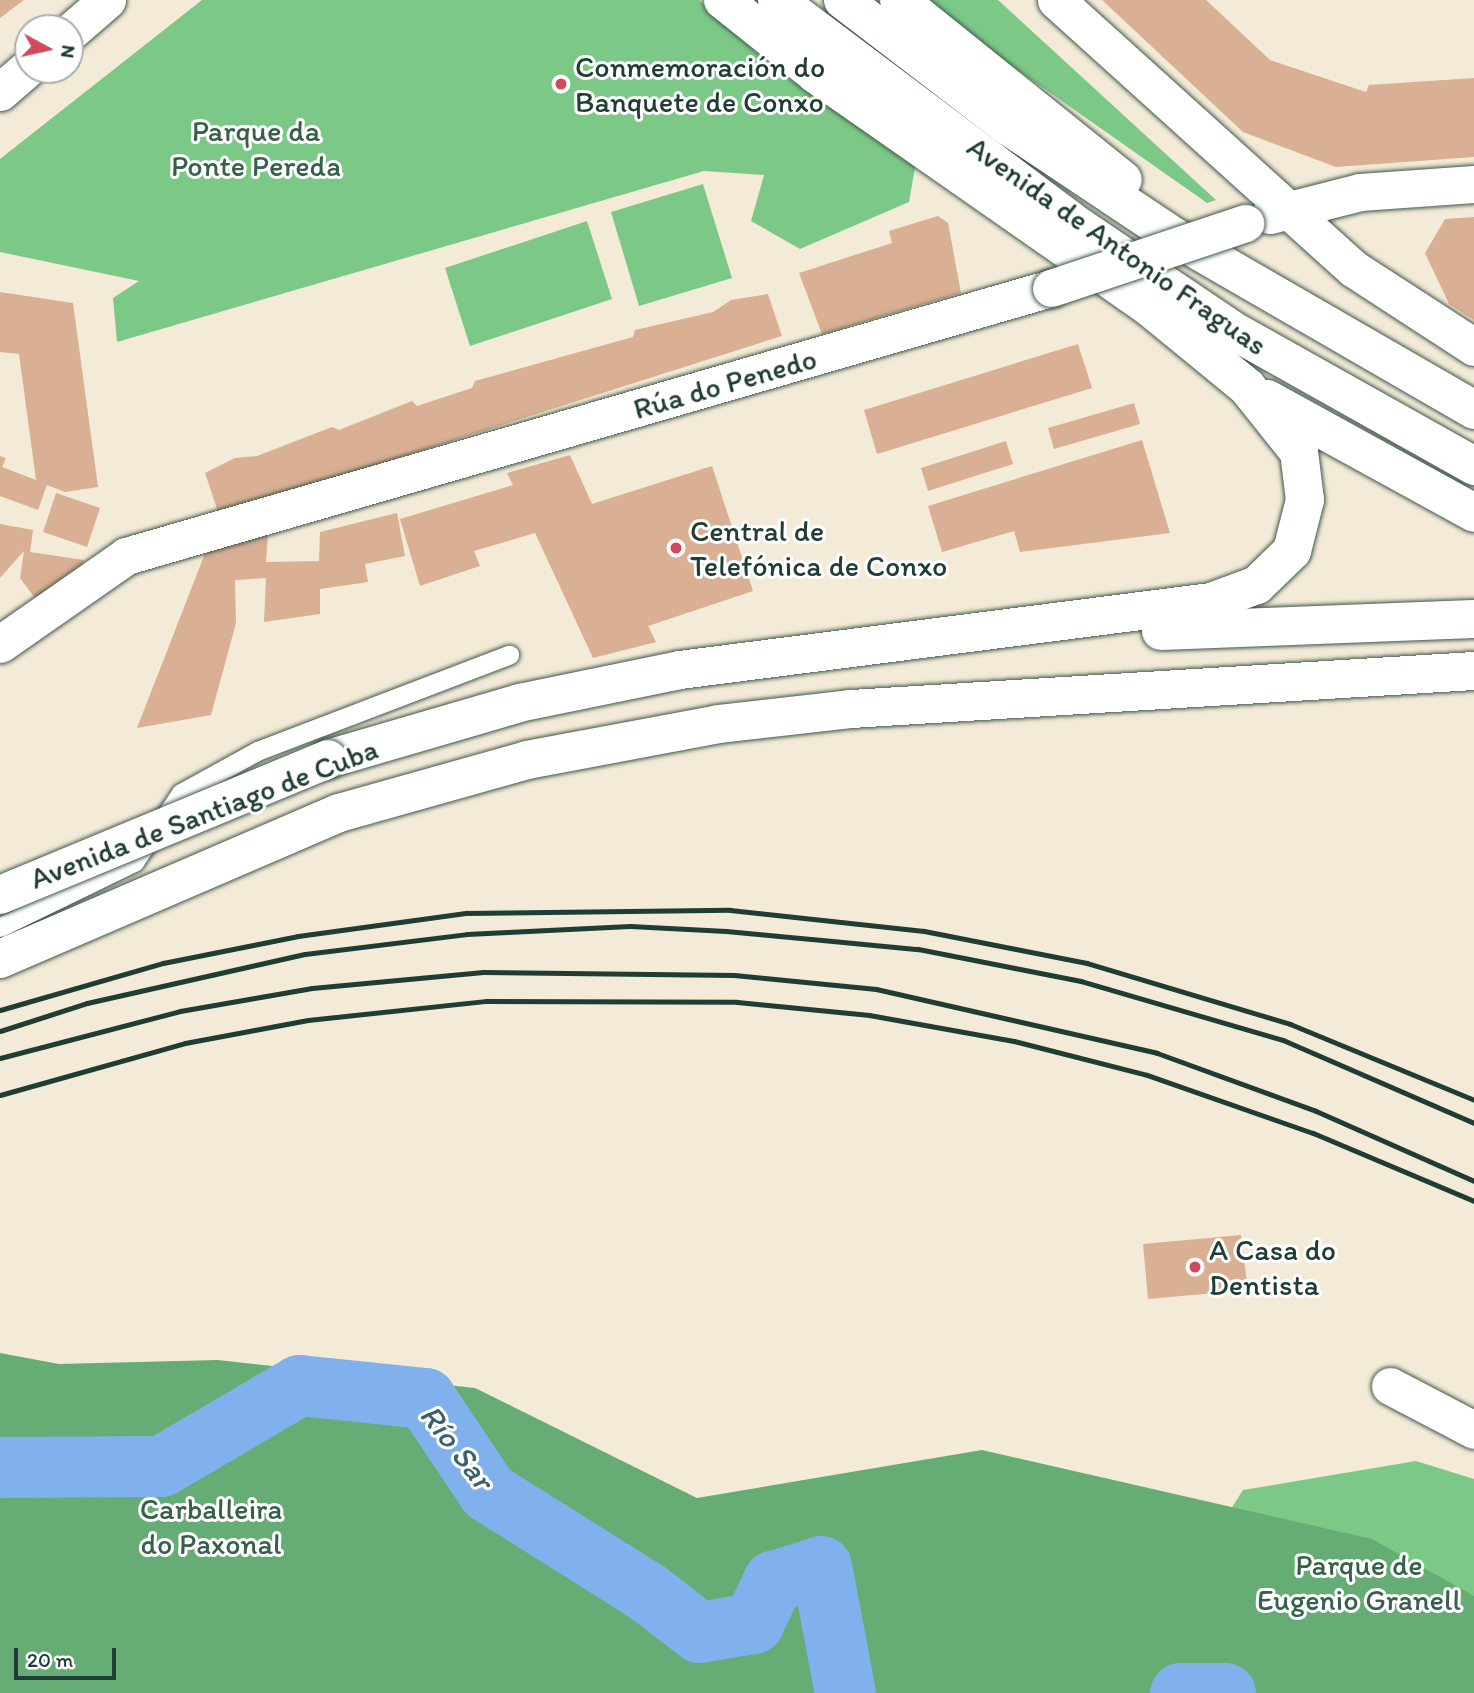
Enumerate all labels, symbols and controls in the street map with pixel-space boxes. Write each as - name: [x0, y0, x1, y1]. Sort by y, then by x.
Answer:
- north arrow: [14, 14, 84, 84]
- text: N: [56, 44, 81, 60]
- place label: Conmemoración do Banquete de Conxo: [575, 49, 825, 119]
- marker: Conmemoración do Banquete de Conxo: [553, 76, 569, 92]
- park label: Parque da Ponte Pereda: [171, 113, 341, 184]
- street label: Avenida de Antonio Fraguas: [959, 128, 1275, 364]
- street label: Rúa do Penedo: [629, 341, 821, 427]
- place label: Central de Telefónica de Conxo: [690, 513, 947, 584]
- marker: Central de Telefónica de Conxo: [668, 540, 684, 556]
- street label: Avenida de Santiago de Cuba: [24, 731, 384, 897]
- place label: A Casa do Dentista: [1209, 1232, 1337, 1302]
- marker: A Casa do Dentista: [1187, 1259, 1203, 1275]
- water label: Río Sar: [412, 1396, 502, 1498]
- park label: Carballeira do Paxonal: [140, 1491, 282, 1562]
- park label: Parque de Eugenio Granell: [1257, 1547, 1461, 1618]
- scale bar: [18, 1634, 119, 1678]
- text: 20 m: [27, 1647, 73, 1672]

